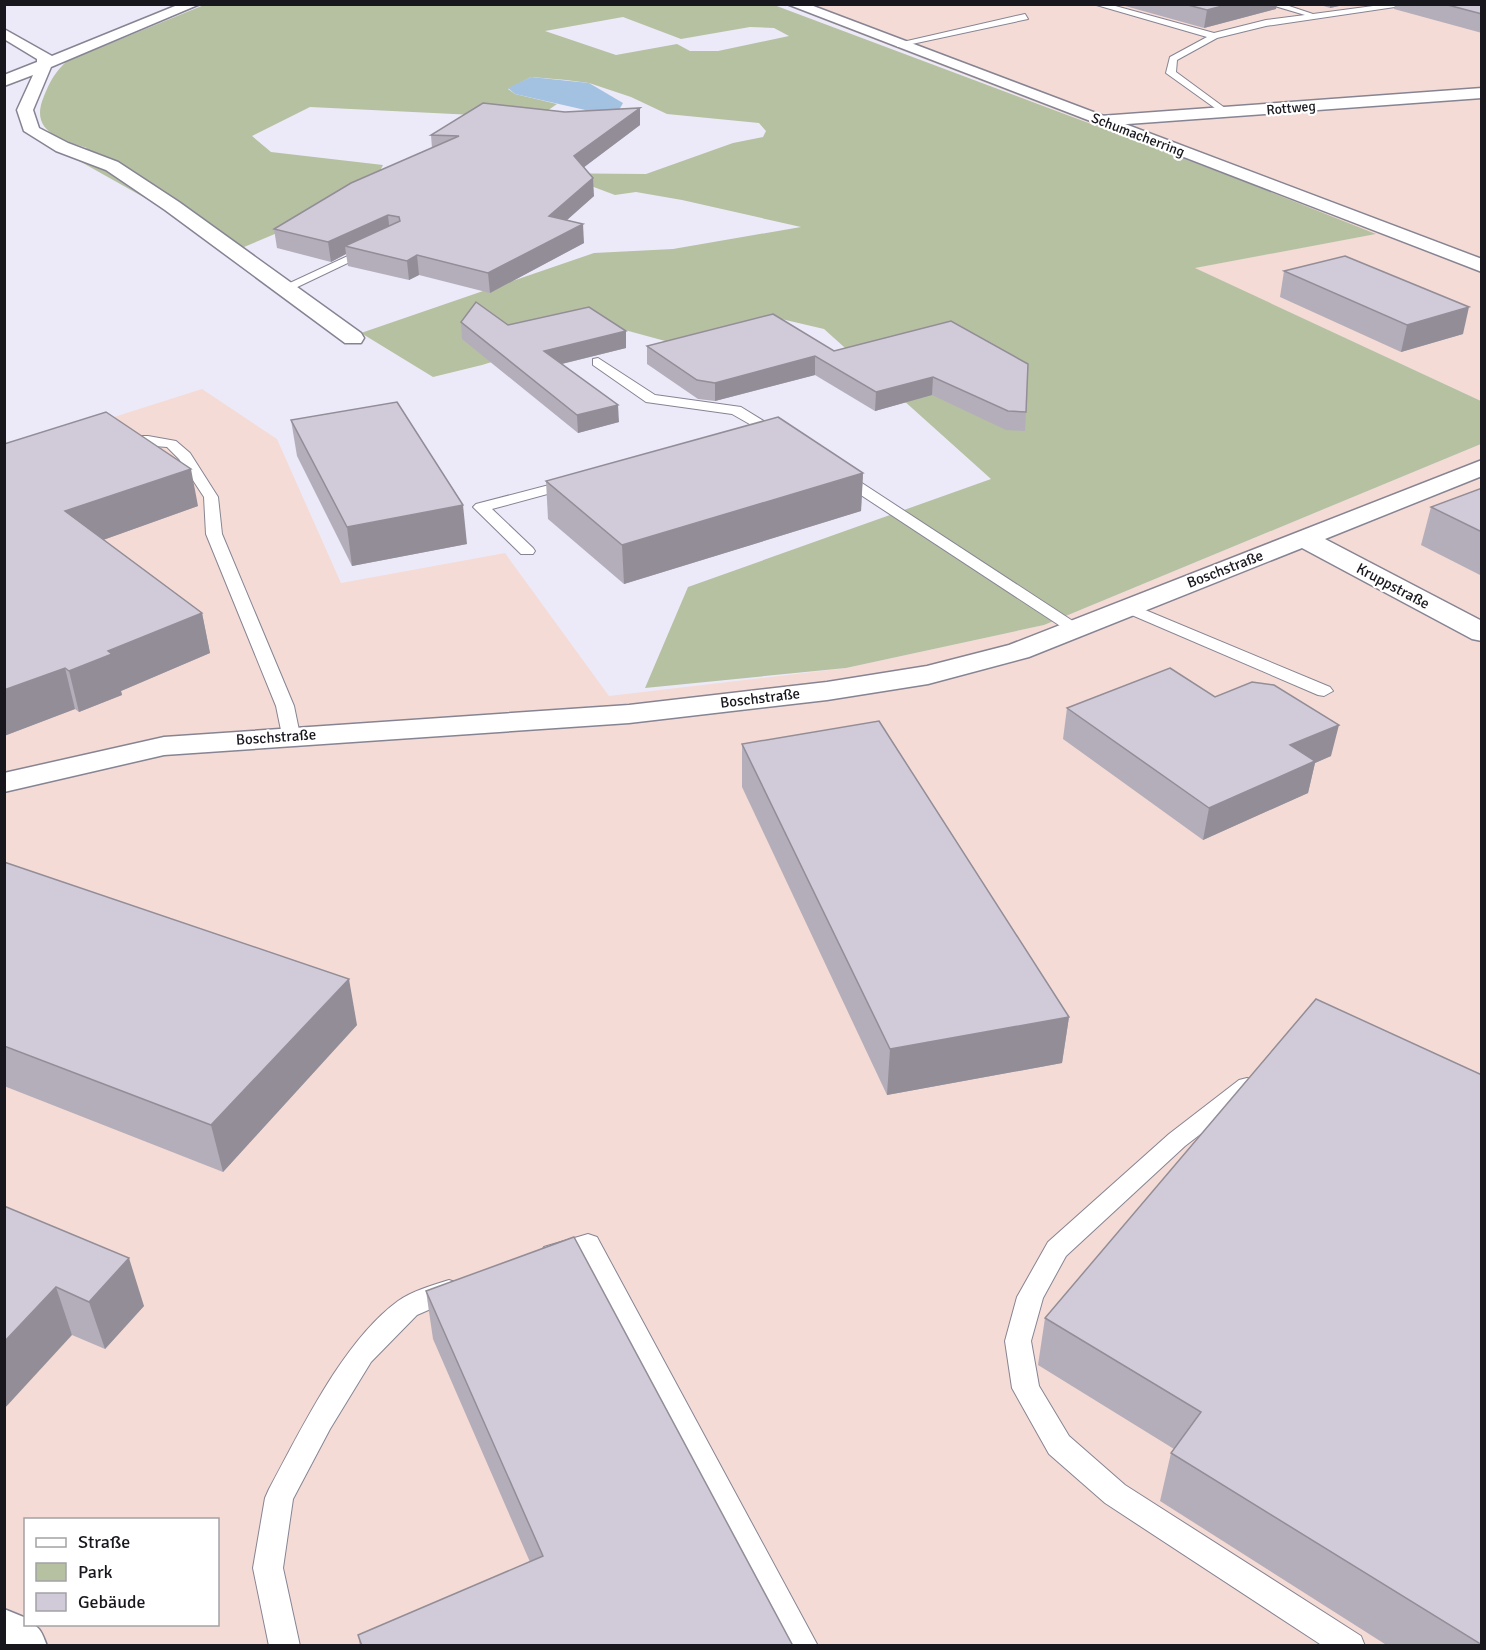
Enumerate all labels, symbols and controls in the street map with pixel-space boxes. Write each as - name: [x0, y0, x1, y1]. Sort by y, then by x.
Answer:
- street label: Rottweg: [1266, 97, 1316, 119]
- street label: Schumacherring: [1089, 109, 1187, 161]
- street label: Boschstraße: [1184, 546, 1266, 592]
- street label: Kruppstraße: [1353, 559, 1433, 613]
- street label: Boschstraße: [719, 684, 801, 712]
- street label: Boschstraße: [235, 725, 317, 749]
- legend: [24, 1518, 219, 1626]
- text: Straße: [78, 1531, 130, 1553]
- text: Park: [78, 1561, 113, 1583]
- text: Gebäude: [78, 1591, 146, 1613]

